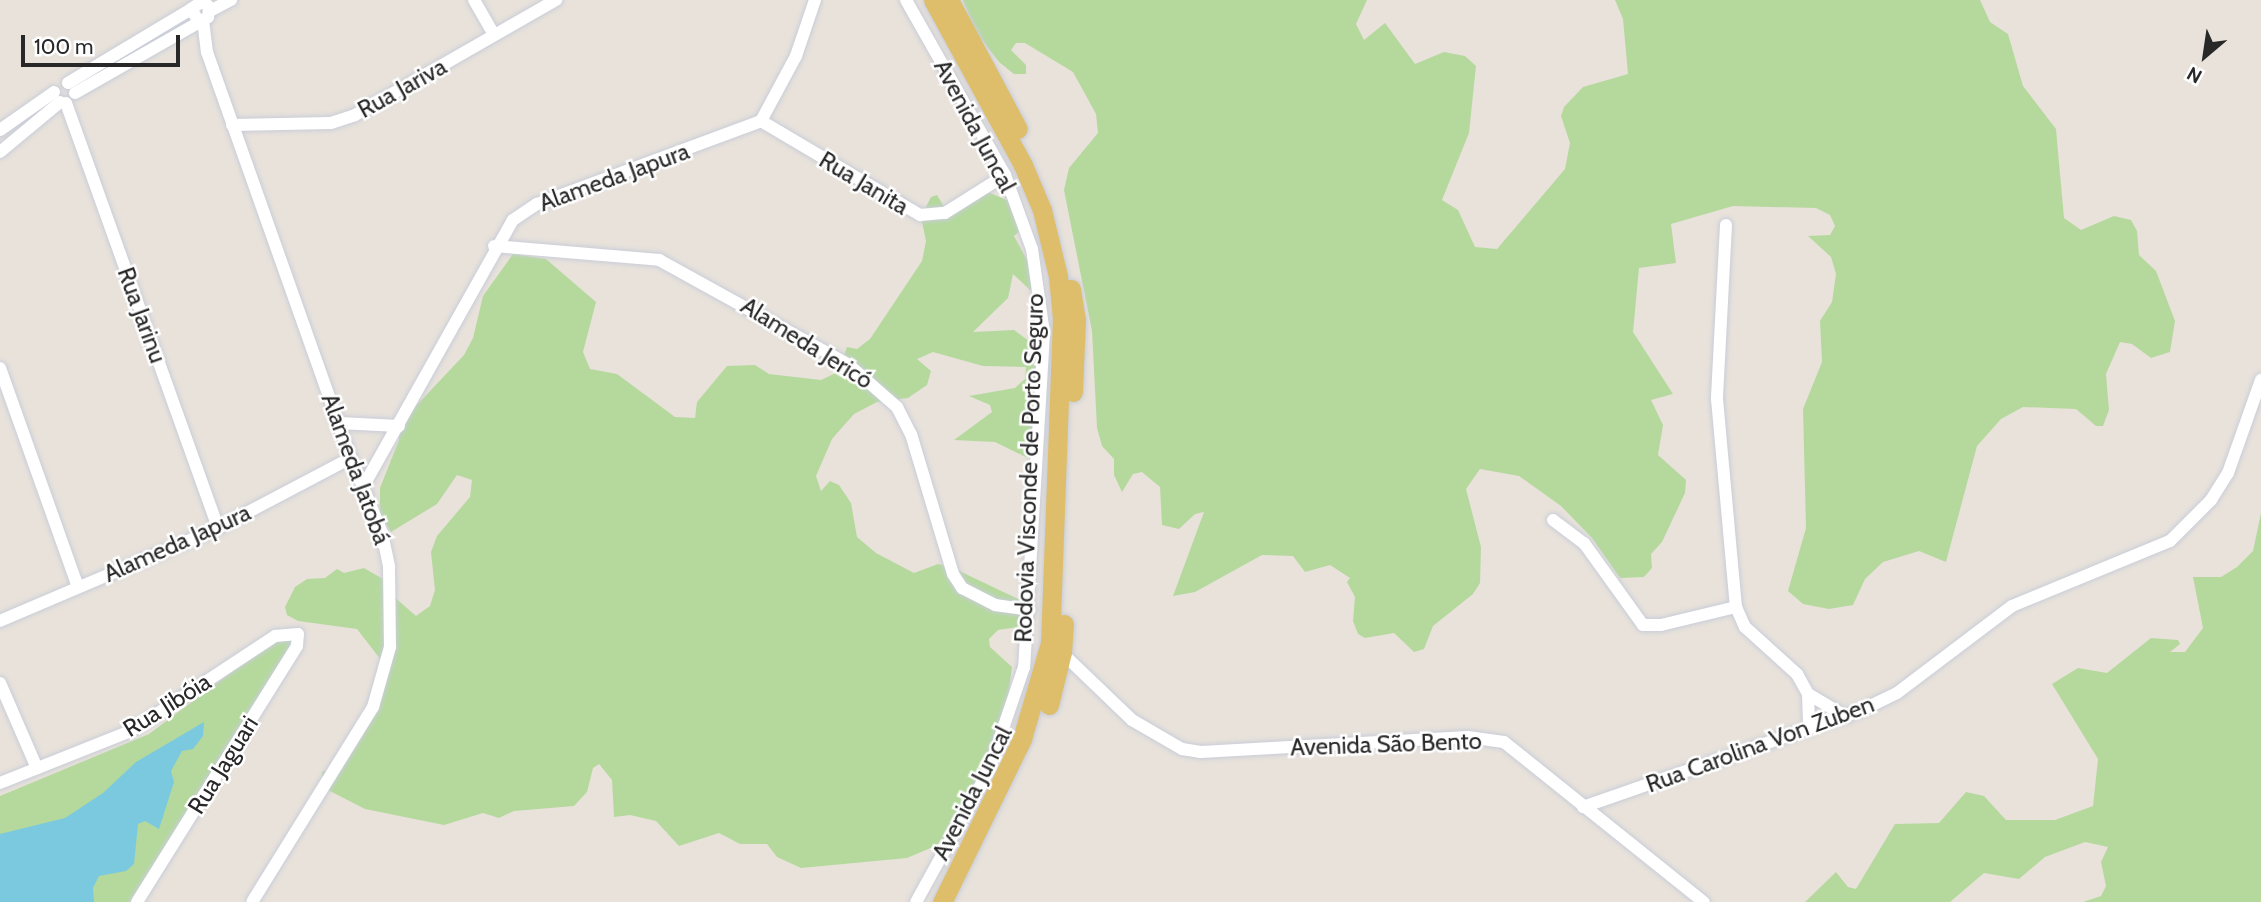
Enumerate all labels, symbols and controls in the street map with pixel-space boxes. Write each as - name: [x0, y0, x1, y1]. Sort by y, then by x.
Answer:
- scale bar: [24, 21, 184, 65]
- north arrow: [2170, 21, 2240, 91]
- text: 100 m: [34, 34, 93, 59]
- street label: Rua Jariva: [353, 52, 451, 124]
- street label: Avenida Juncal: [928, 55, 1022, 197]
- text: N: [2183, 61, 2206, 88]
- street label: Alameda Japura: [535, 137, 693, 217]
- street label: Rua Janita: [814, 145, 914, 221]
- street label: Rua Jarinu: [111, 263, 173, 367]
- street label: Alameda Jericó: [736, 291, 878, 395]
- street label: Rodovia Visconde de Porto Seguro: [1009, 293, 1049, 643]
- street label: Alameda Jatobá: [315, 390, 397, 548]
- street label: Alameda Japura: [99, 498, 255, 588]
- street label: Rua Jibóia: [118, 667, 216, 743]
- street label: Rua Carolina Von Zuben: [1642, 689, 1878, 799]
- street label: Rua Jaguari: [182, 711, 264, 819]
- street label: Avenida Juncal: [926, 721, 1018, 865]
- street label: Avenida São Bento: [1290, 726, 1482, 762]

